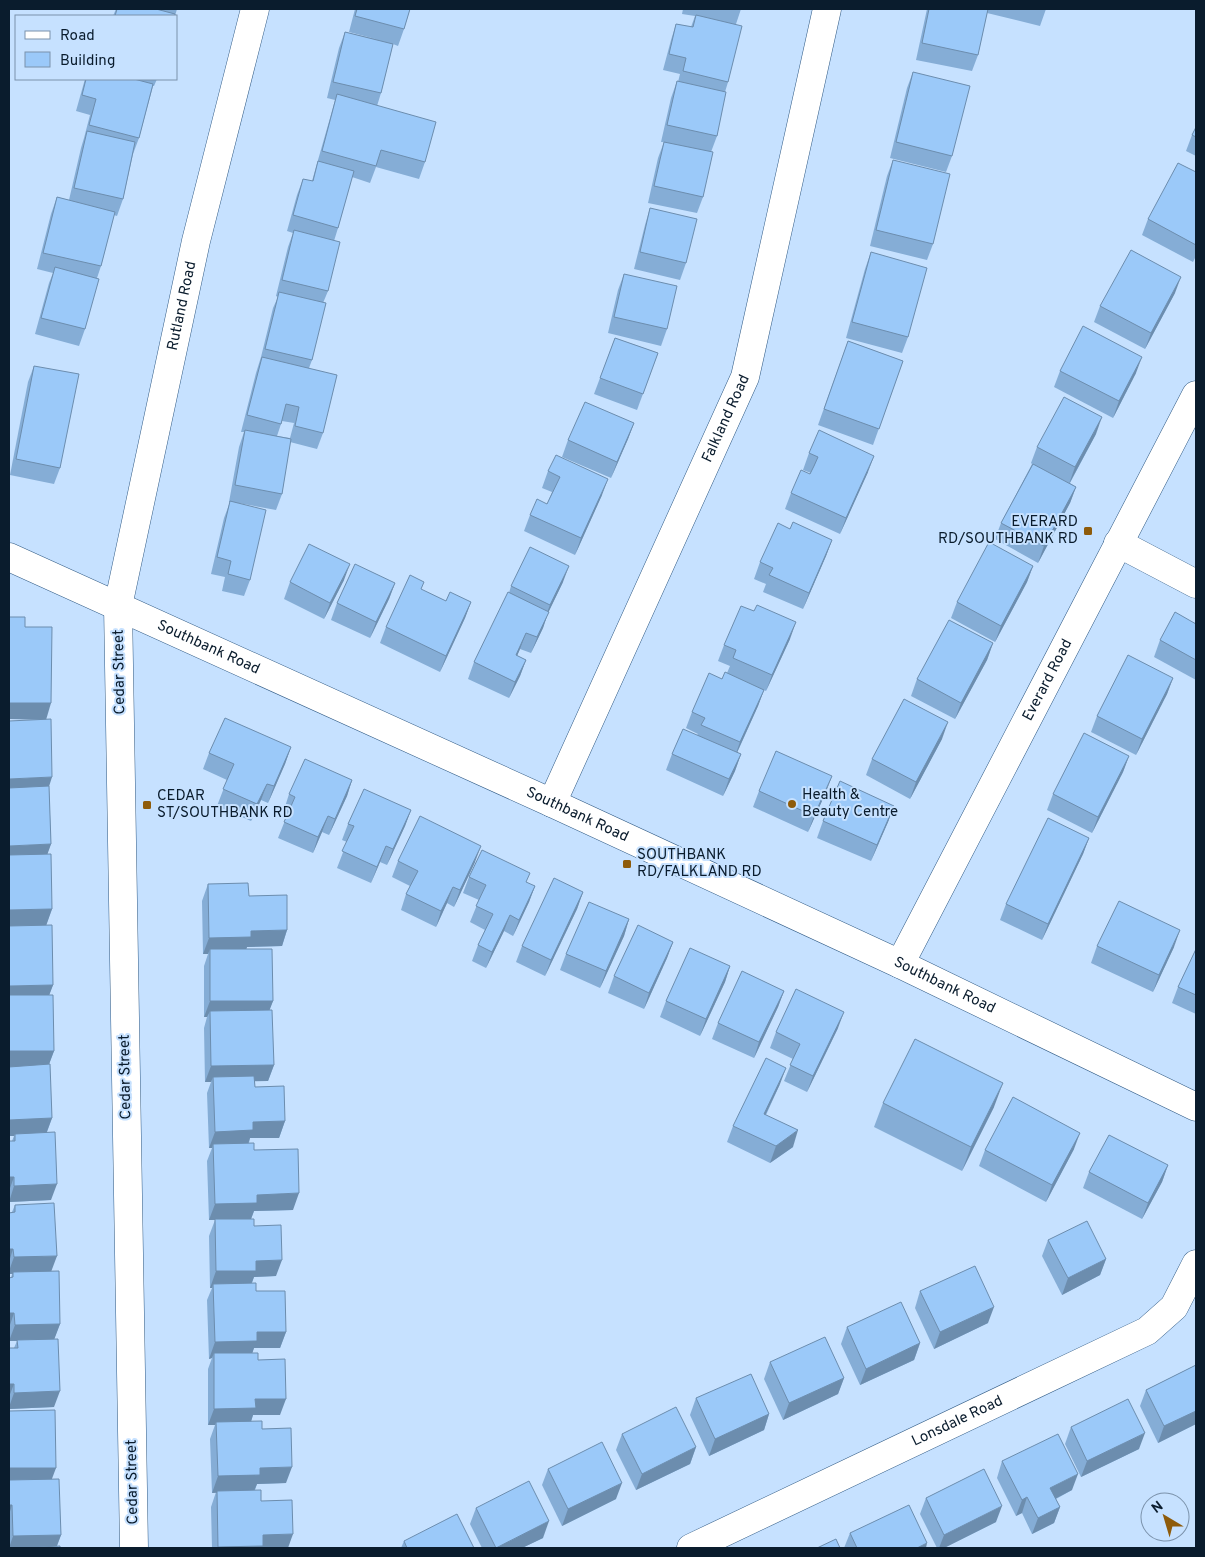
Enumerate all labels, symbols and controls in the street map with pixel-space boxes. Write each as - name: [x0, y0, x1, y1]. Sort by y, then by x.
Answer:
- legend: [15, 15, 178, 80]
- text: Road: [60, 27, 95, 46]
- text: Building: [60, 52, 115, 71]
- street label: Rutland Road: [163, 259, 201, 352]
- street label: Falkland Road: [698, 372, 754, 466]
- place label: EVERARD RD/SOUTHBANK RD: [938, 513, 1078, 549]
- marker: EVERARD RD/SOUTHBANK RD: [1082, 525, 1094, 537]
- street label: Southbank Road: [154, 616, 263, 679]
- street label: Cedar Street: [110, 629, 130, 715]
- street label: Everard Road: [1019, 636, 1077, 724]
- street label: Southbank Road: [523, 783, 632, 847]
- place label: Health & Beauty Centre: [802, 786, 898, 822]
- place label: CEDAR ST/SOUTHBANK RD: [157, 787, 293, 823]
- marker: Health & Beauty Centre: [786, 798, 798, 810]
- marker: CEDAR ST/SOUTHBANK RD: [141, 799, 153, 811]
- place label: SOUTHBANK RD/FALKLAND RD: [637, 846, 762, 882]
- marker: SOUTHBANK RD/FALKLAND RD: [621, 858, 633, 870]
- street label: Southbank Road: [891, 953, 999, 1018]
- street label: Cedar Street: [116, 1034, 136, 1120]
- street label: Lonsdale Road: [909, 1391, 1006, 1451]
- street label: Cedar Street: [123, 1439, 143, 1525]
- north arrow: [1140, 1492, 1190, 1542]
- text: N: [1149, 1498, 1167, 1518]

